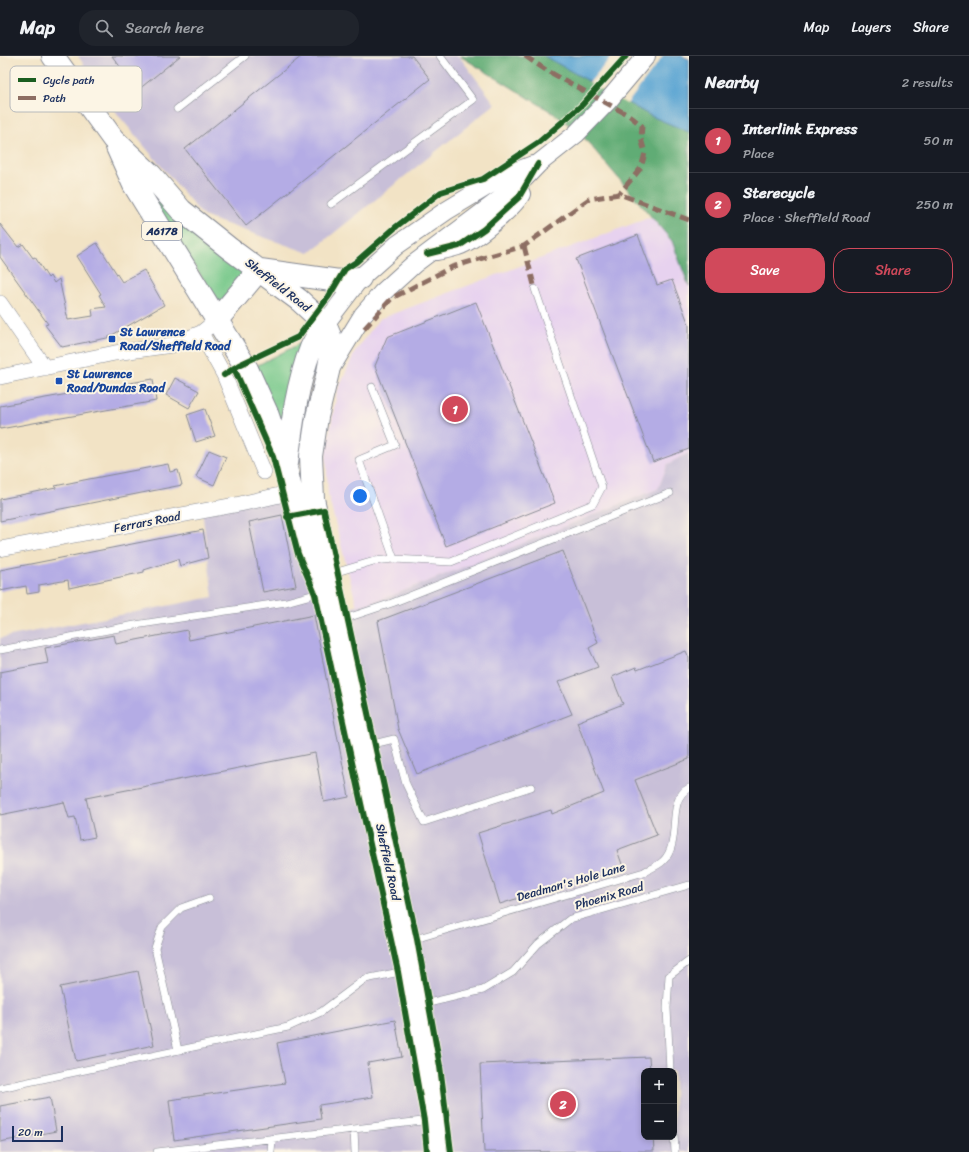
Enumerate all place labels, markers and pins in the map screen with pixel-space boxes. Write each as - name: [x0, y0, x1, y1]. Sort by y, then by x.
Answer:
- place label: St Lawrence Road/Sheffield Road: [119, 321, 232, 357]
- marker: St Lawrence Road/Sheffield Road: [107, 334, 117, 344]
- place label: St Lawrence Road/Dundas Road: [66, 363, 166, 399]
- marker: St Lawrence Road/Dundas Road: [54, 376, 64, 386]
- pin: 1: [442, 394, 468, 424]
- pin: 2: [550, 1089, 576, 1119]

